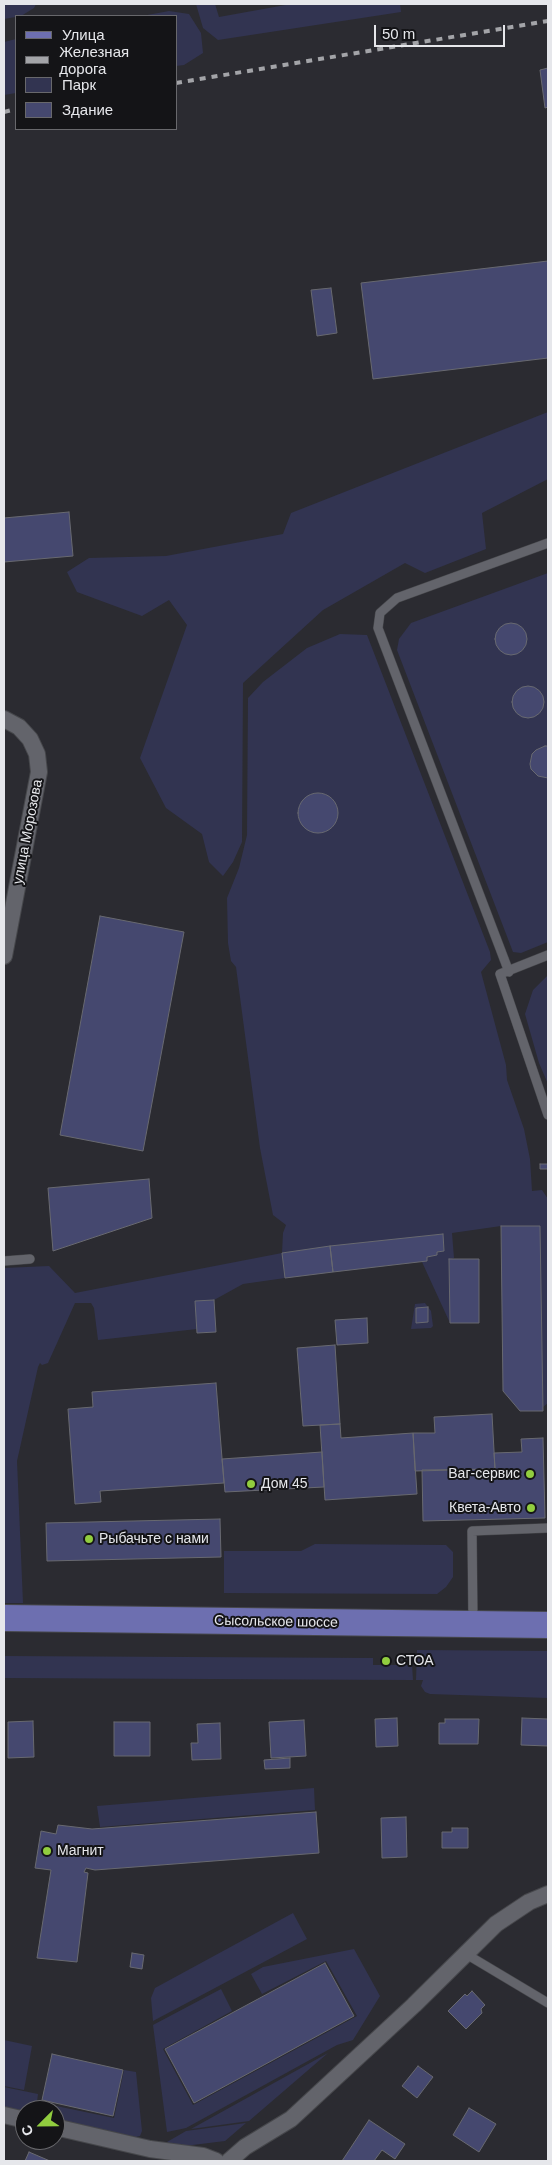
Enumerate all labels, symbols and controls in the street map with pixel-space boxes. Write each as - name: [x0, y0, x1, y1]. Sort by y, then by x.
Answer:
- legend: [15, 15, 178, 130]
- scale bar: [377, 15, 508, 47]
- text: 50 m: [382, 25, 415, 42]
- text: Улица: [62, 26, 105, 43]
- text: Железная дорога: [59, 43, 129, 77]
- text: Парк: [62, 76, 96, 93]
- text: Здание: [62, 101, 113, 118]
- street label: улица Морозова: [10, 778, 46, 886]
- place label: Ваг-сервис: [448, 1466, 520, 1482]
- marker: Ваг-сервис: [524, 1468, 536, 1480]
- place label: Дом 45: [261, 1476, 308, 1492]
- marker: Дом 45: [245, 1478, 257, 1490]
- place label: Квета-Авто: [449, 1500, 521, 1516]
- marker: Квета-Авто: [525, 1502, 537, 1514]
- place label: Рыбачьте с нами: [99, 1531, 209, 1547]
- marker: Рыбачьте с нами: [83, 1533, 95, 1545]
- street label: Сысольское шоссе: [214, 1613, 338, 1631]
- place label: СТОА: [396, 1653, 433, 1669]
- marker: СТОА: [380, 1655, 392, 1667]
- place label: Магнит: [57, 1843, 104, 1859]
- marker: Магнит: [41, 1845, 53, 1857]
- north arrow: [15, 2100, 65, 2150]
- text: С: [18, 2123, 36, 2138]

